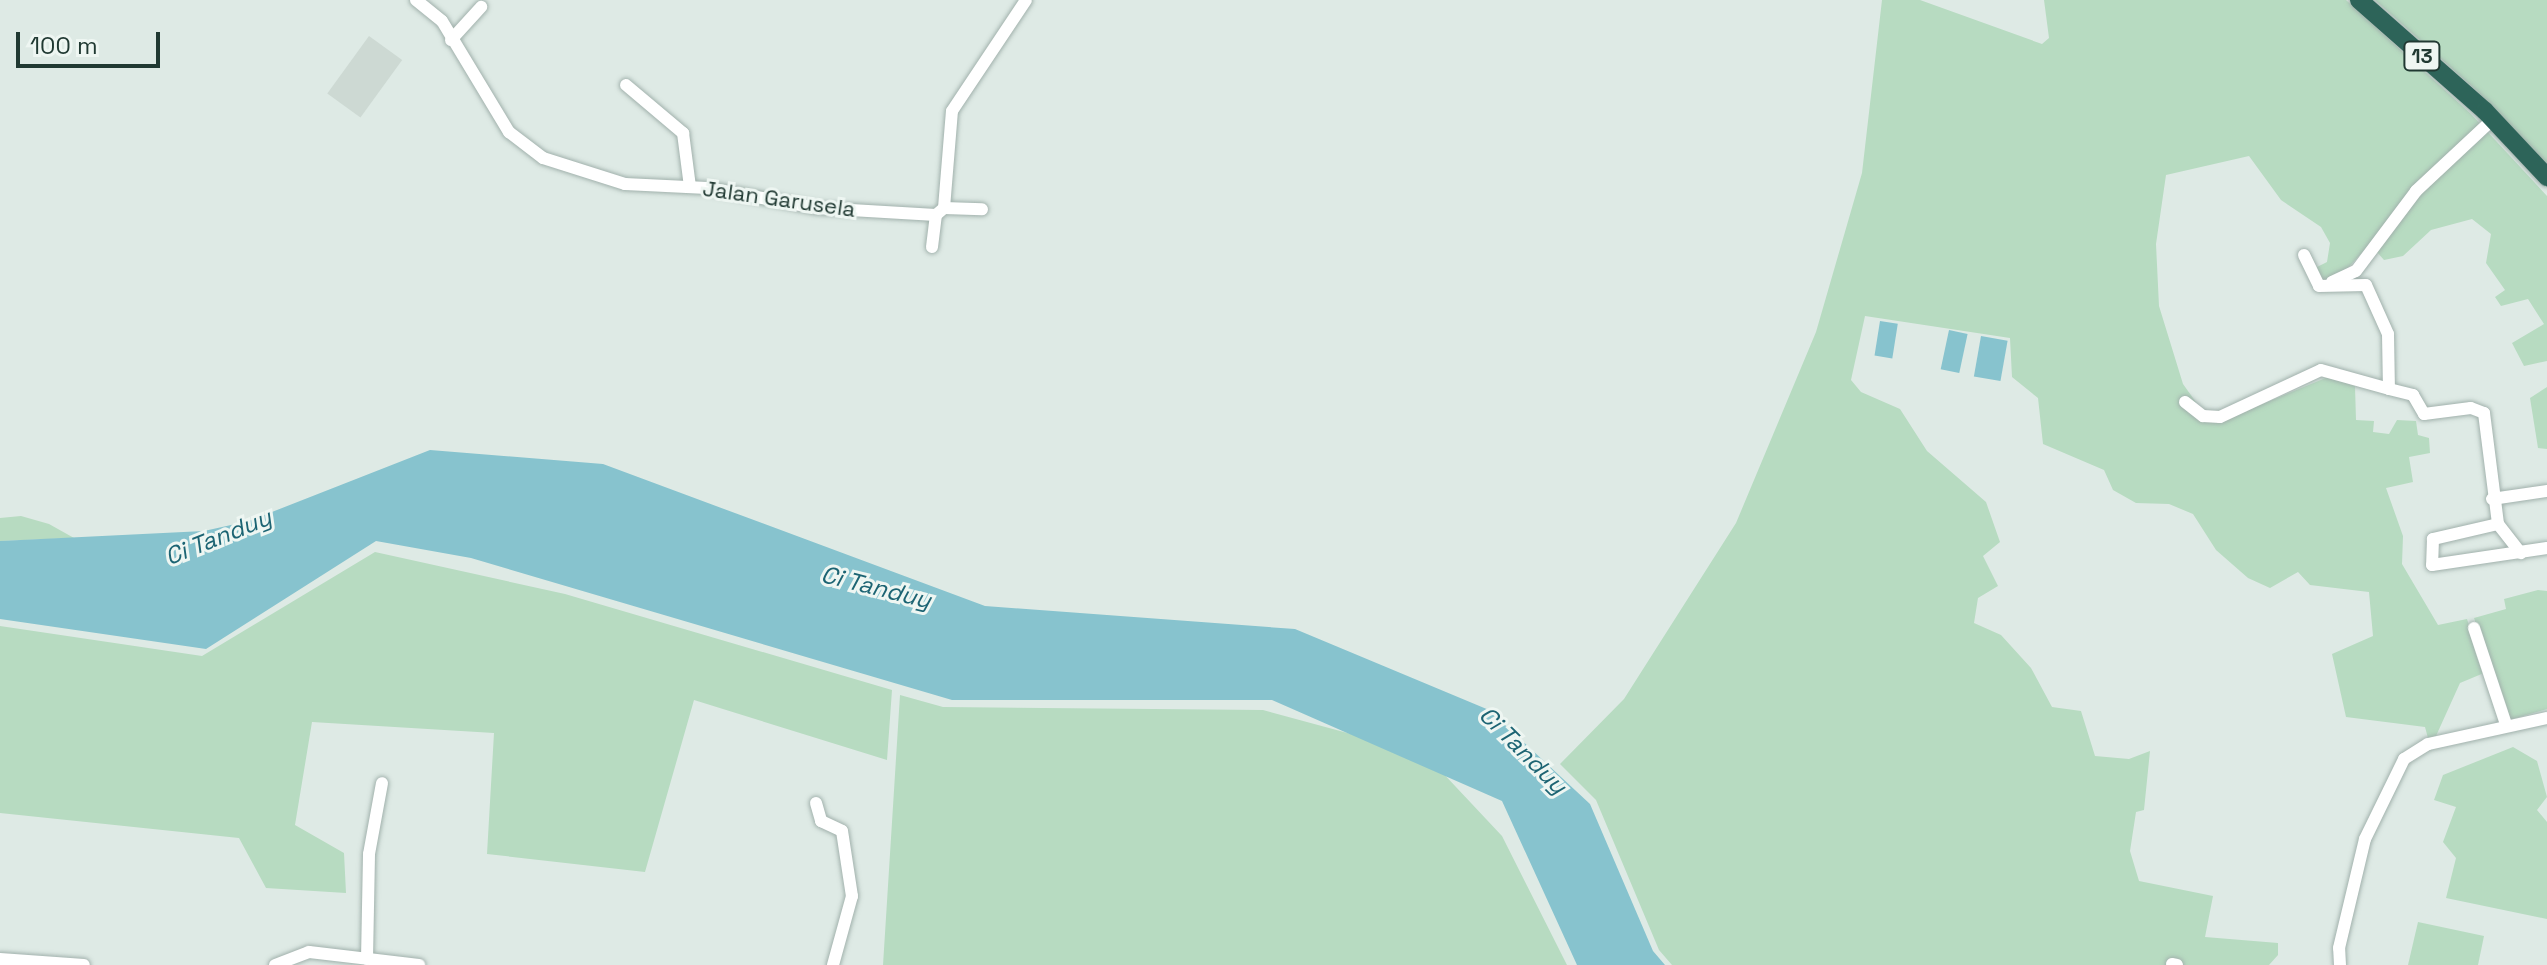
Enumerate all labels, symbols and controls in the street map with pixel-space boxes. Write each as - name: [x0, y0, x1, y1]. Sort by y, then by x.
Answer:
- scale bar: [20, 16, 164, 66]
- text: 100 m: [30, 30, 98, 61]
- road number: 13: [2402, 40, 2442, 72]
- street label: Jalan Garusela: [701, 175, 857, 223]
- water label: Ci Tanduy: [160, 503, 276, 571]
- water label: Ci Tanduy: [818, 559, 934, 615]
- water label: Ci Tanduy: [1473, 700, 1573, 800]

